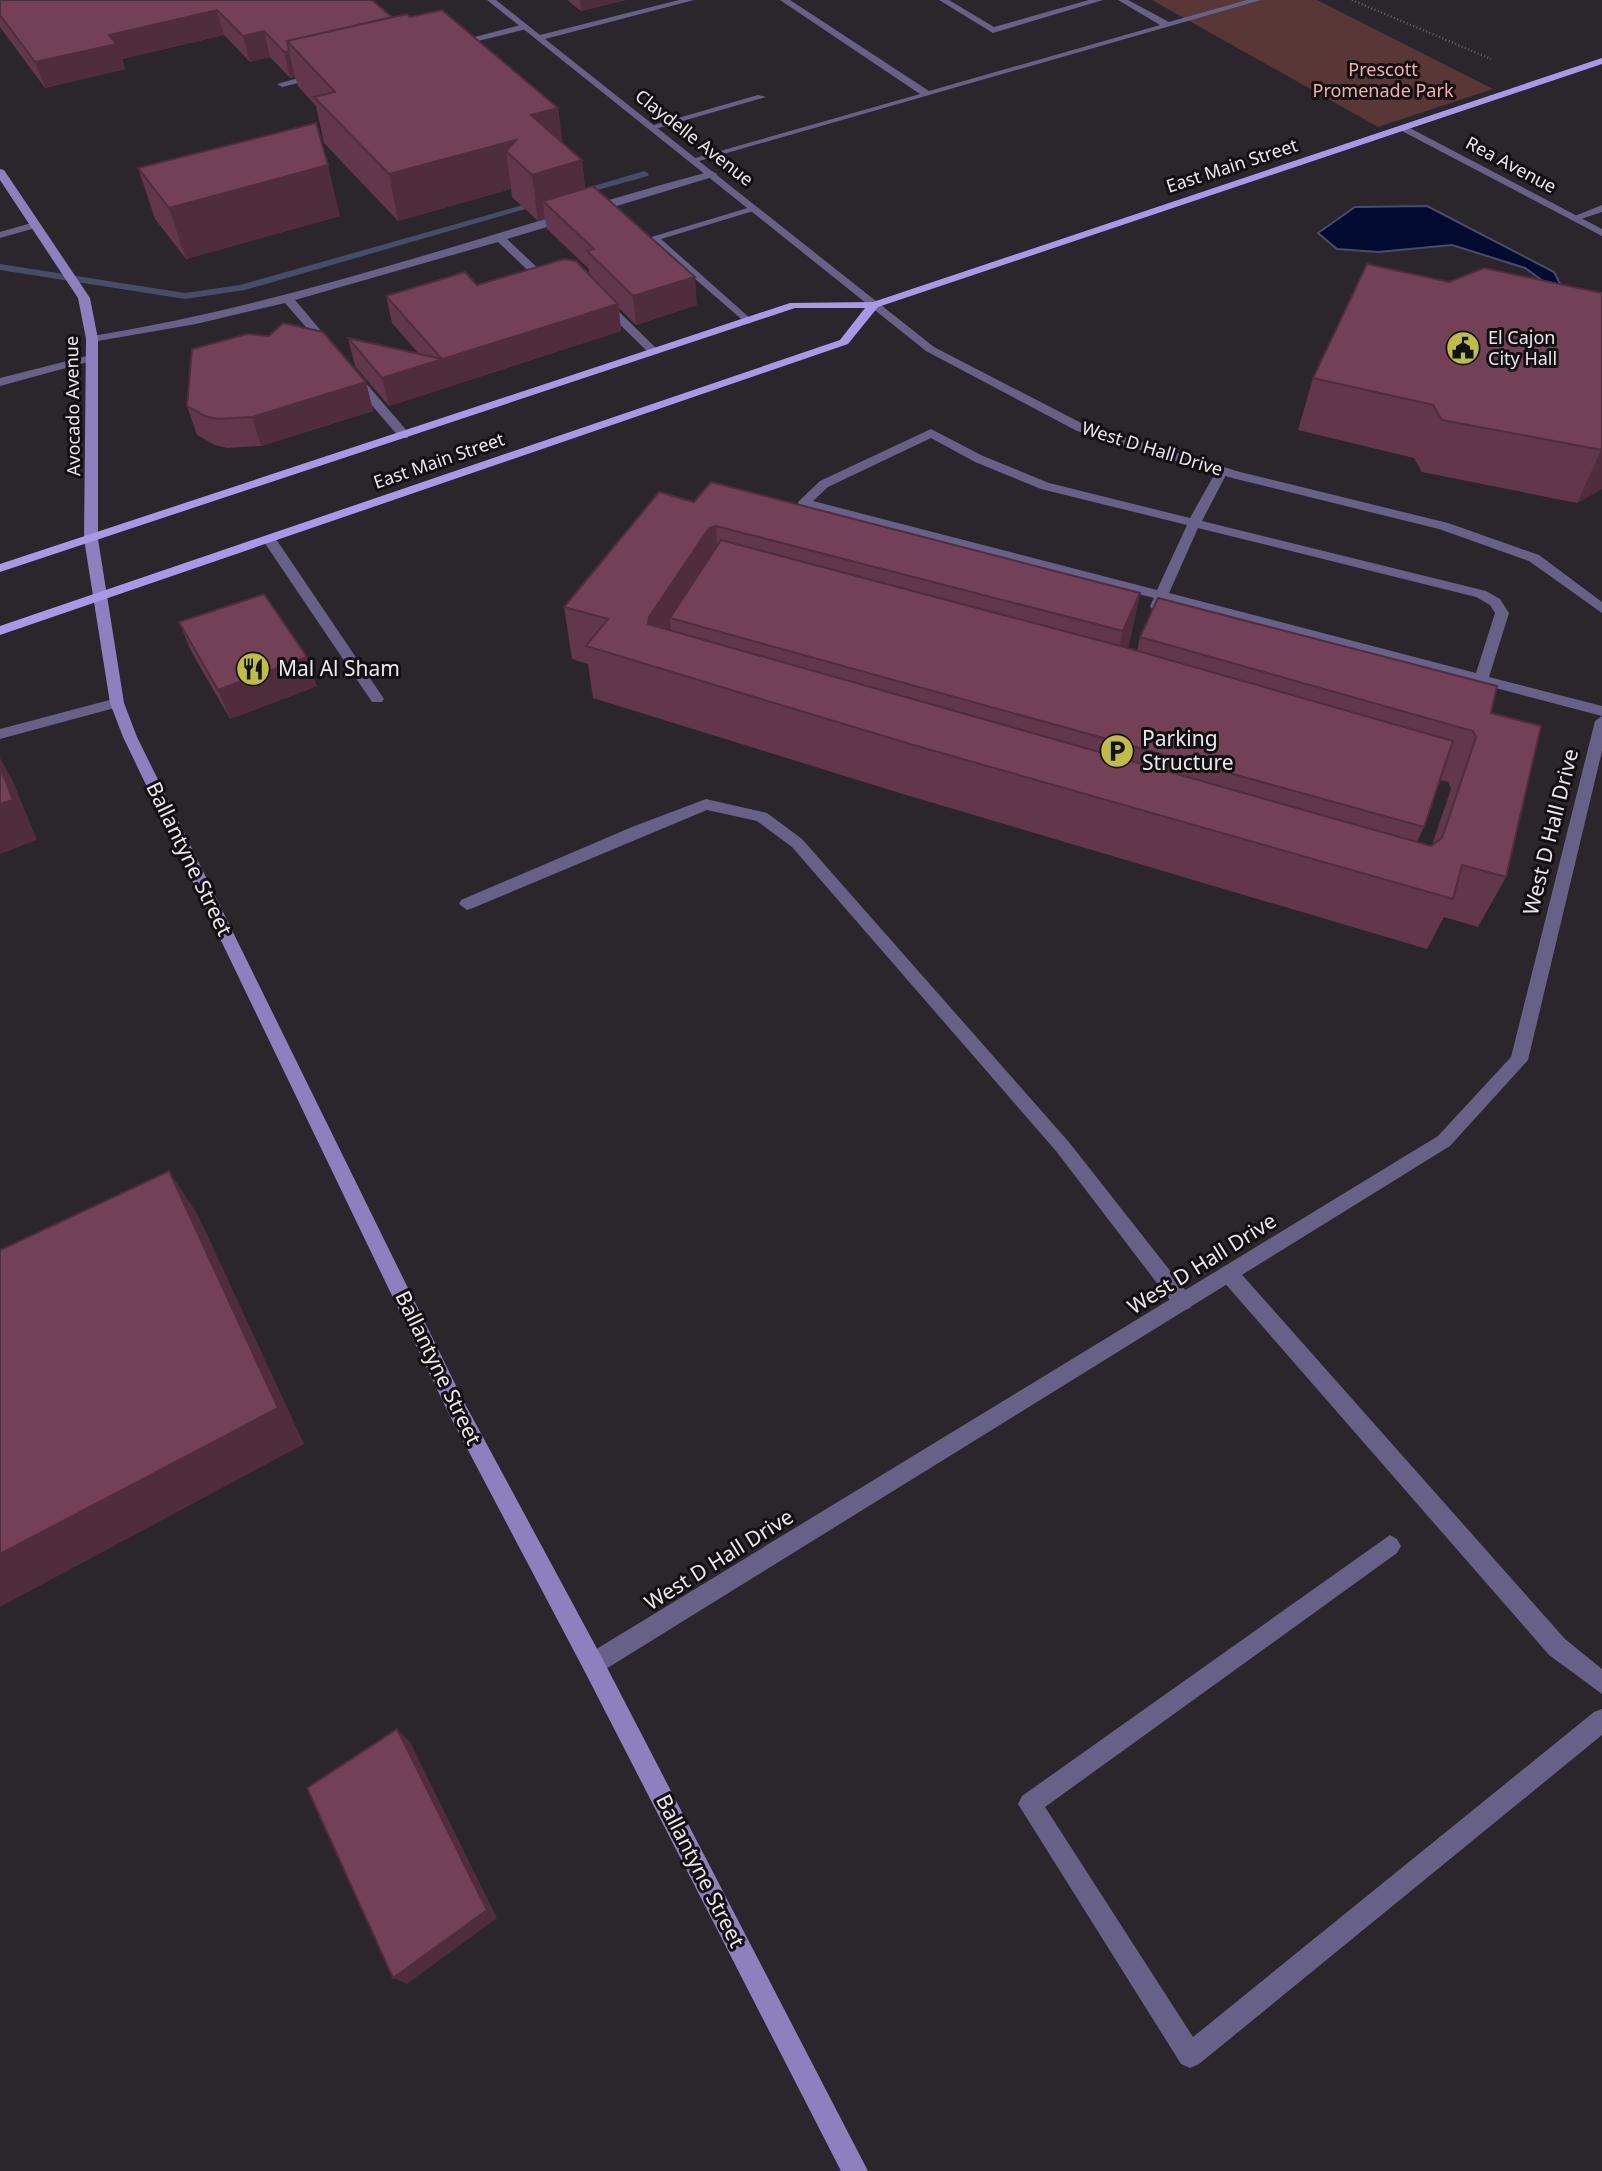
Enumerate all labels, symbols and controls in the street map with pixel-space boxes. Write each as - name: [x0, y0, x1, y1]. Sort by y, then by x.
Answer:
- park label: Prescott Promenade Park: [1313, 57, 1454, 102]
- street label: Claydelle Avenue: [631, 83, 759, 191]
- street label: Rea Avenue: [1462, 130, 1561, 198]
- street label: East Main Street: [1163, 132, 1301, 198]
- place label: El Cajon City Hall: [1488, 325, 1557, 370]
- public building icon: El Cajon City Hall: [1444, 329, 1482, 367]
- street label: Avocado Avenue: [59, 336, 85, 476]
- street label: West D Hall Drive: [1079, 415, 1226, 481]
- street label: East Main Street: [370, 426, 508, 494]
- restaurant icon: Mal Al Sham: [234, 650, 272, 688]
- place label: Mal Al Sham: [278, 654, 400, 682]
- place label: Parking Structure: [1142, 724, 1234, 776]
- parking icon: Parking Structure: [1098, 732, 1136, 770]
- street label: West D Hall Drive: [1516, 746, 1584, 918]
- street label: Ballantyne Street: [140, 777, 240, 941]
- street label: West D Hall Drive: [1122, 1206, 1281, 1320]
- street label: Ballantyne Street: [389, 1286, 489, 1450]
- street label: West D Hall Drive: [639, 1502, 798, 1616]
- street label: Ballantyne Street: [650, 1789, 752, 1952]

